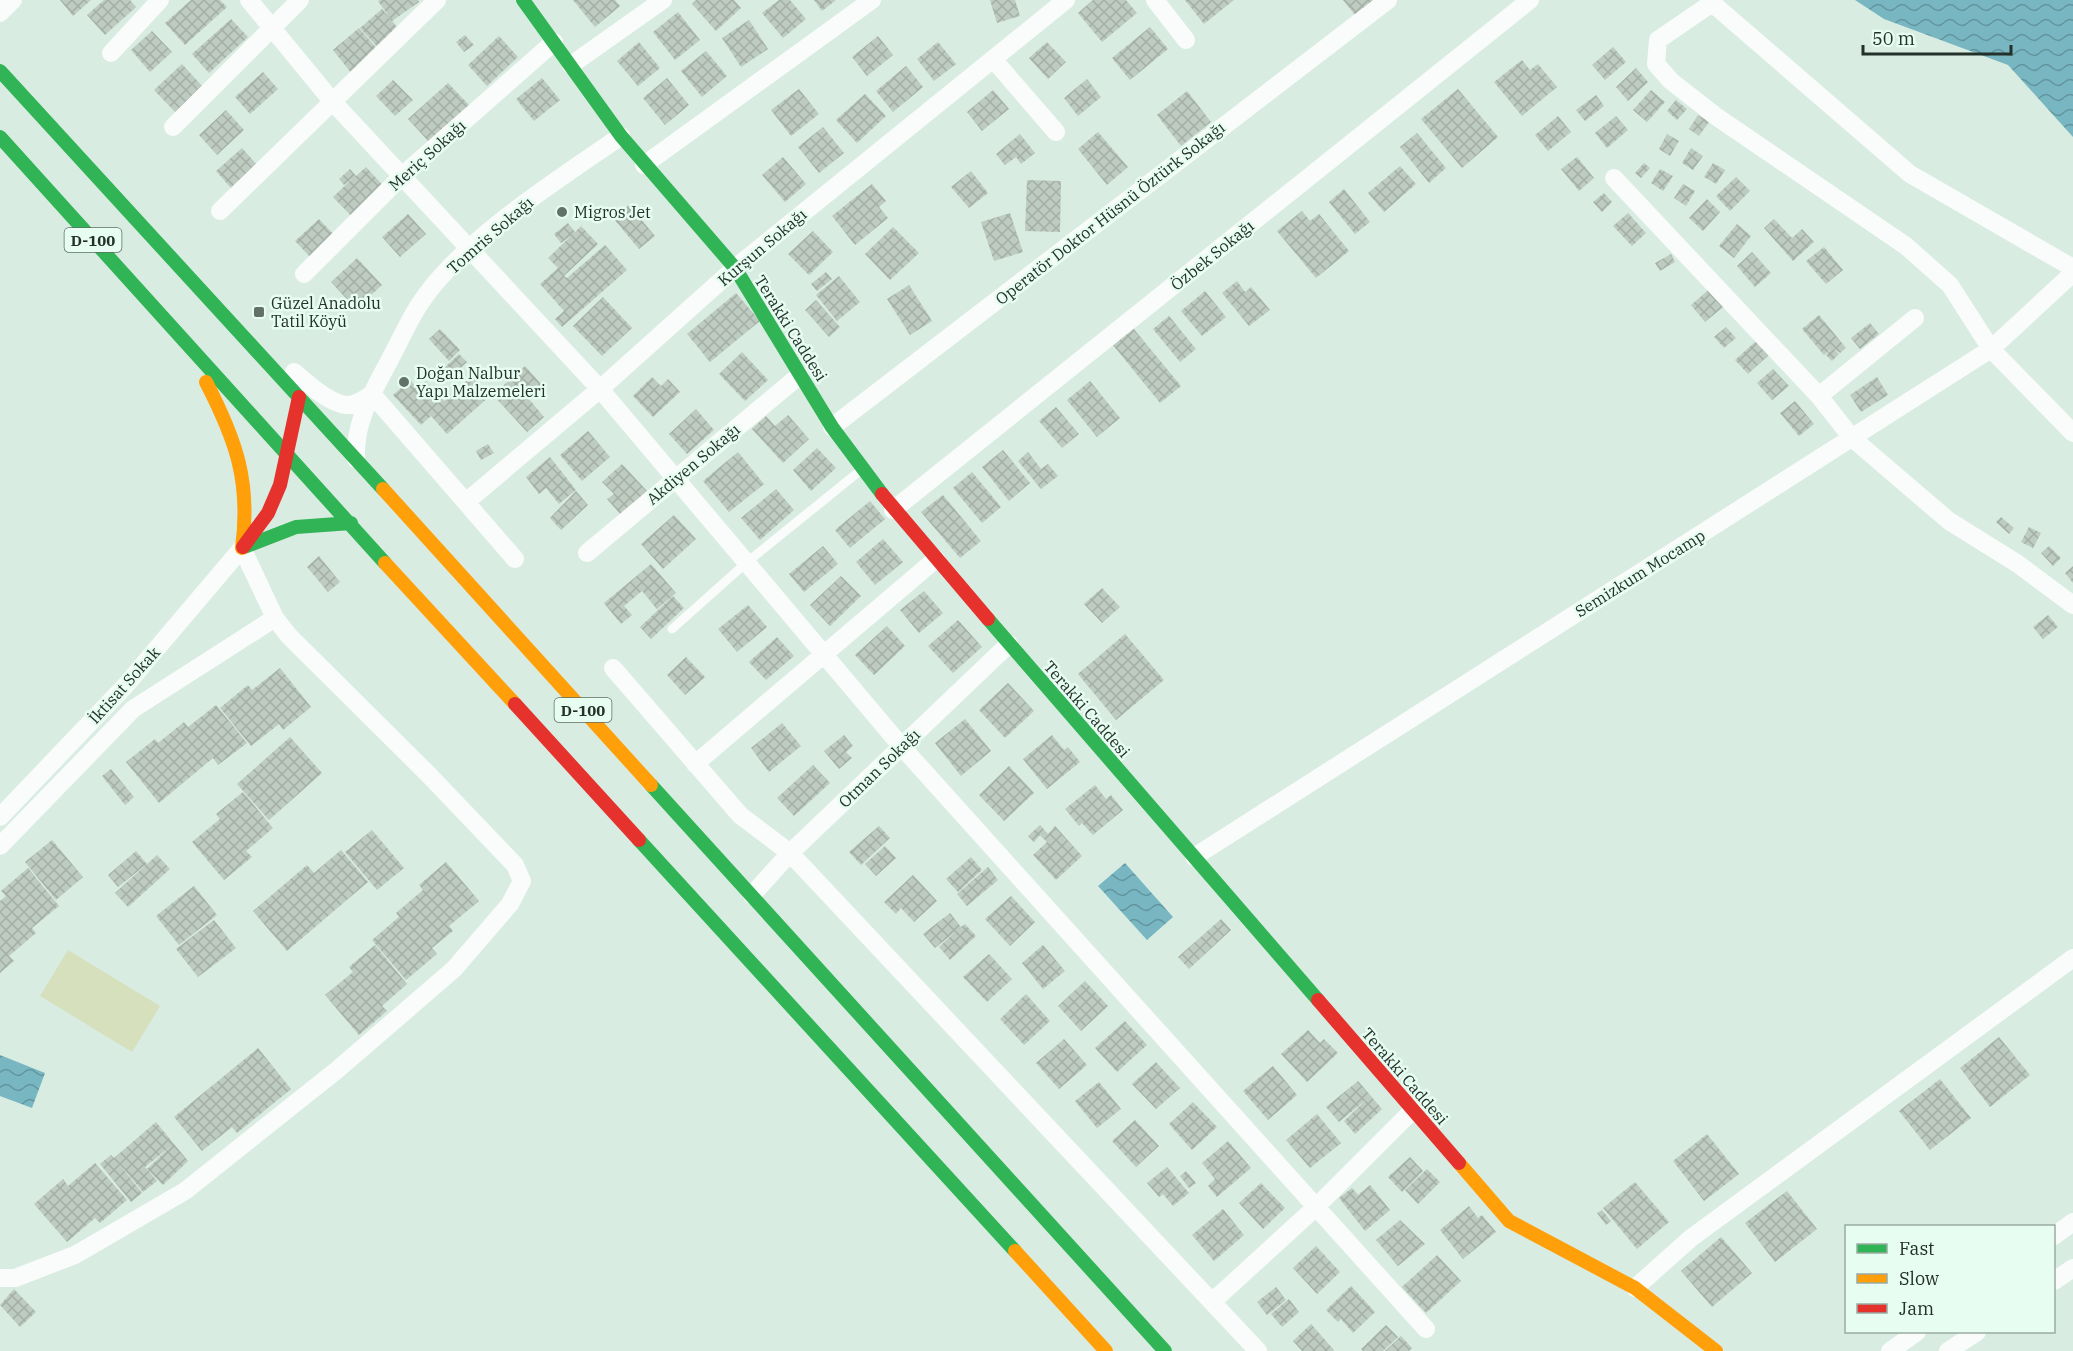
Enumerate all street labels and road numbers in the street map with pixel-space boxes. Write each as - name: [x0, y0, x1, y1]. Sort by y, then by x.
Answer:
- street label: Meriç Sokağı: [384, 115, 470, 195]
- street label: Operatör Doktor Hüsnü Öztürk Sokağı: [991, 117, 1229, 309]
- street label: Tomris Sokağı: [443, 192, 537, 278]
- street label: Kurşun Sokağı: [714, 204, 810, 290]
- street label: Özbek Sokağı: [1166, 215, 1258, 295]
- road number: D-100: [64, 228, 122, 252]
- street label: Terakki Caddesi: [750, 271, 832, 385]
- street label: Akdiyen Sokağı: [642, 419, 744, 509]
- street label: Semizkum Mocamp: [1571, 525, 1709, 621]
- street label: İktisat Sokak: [84, 642, 164, 728]
- street label: Terakki Caddesi: [1040, 657, 1134, 761]
- road number: D-100: [554, 698, 612, 722]
- street label: Otman Sokağı: [834, 724, 924, 812]
- street label: Terakki Caddesi: [1358, 1024, 1452, 1128]

